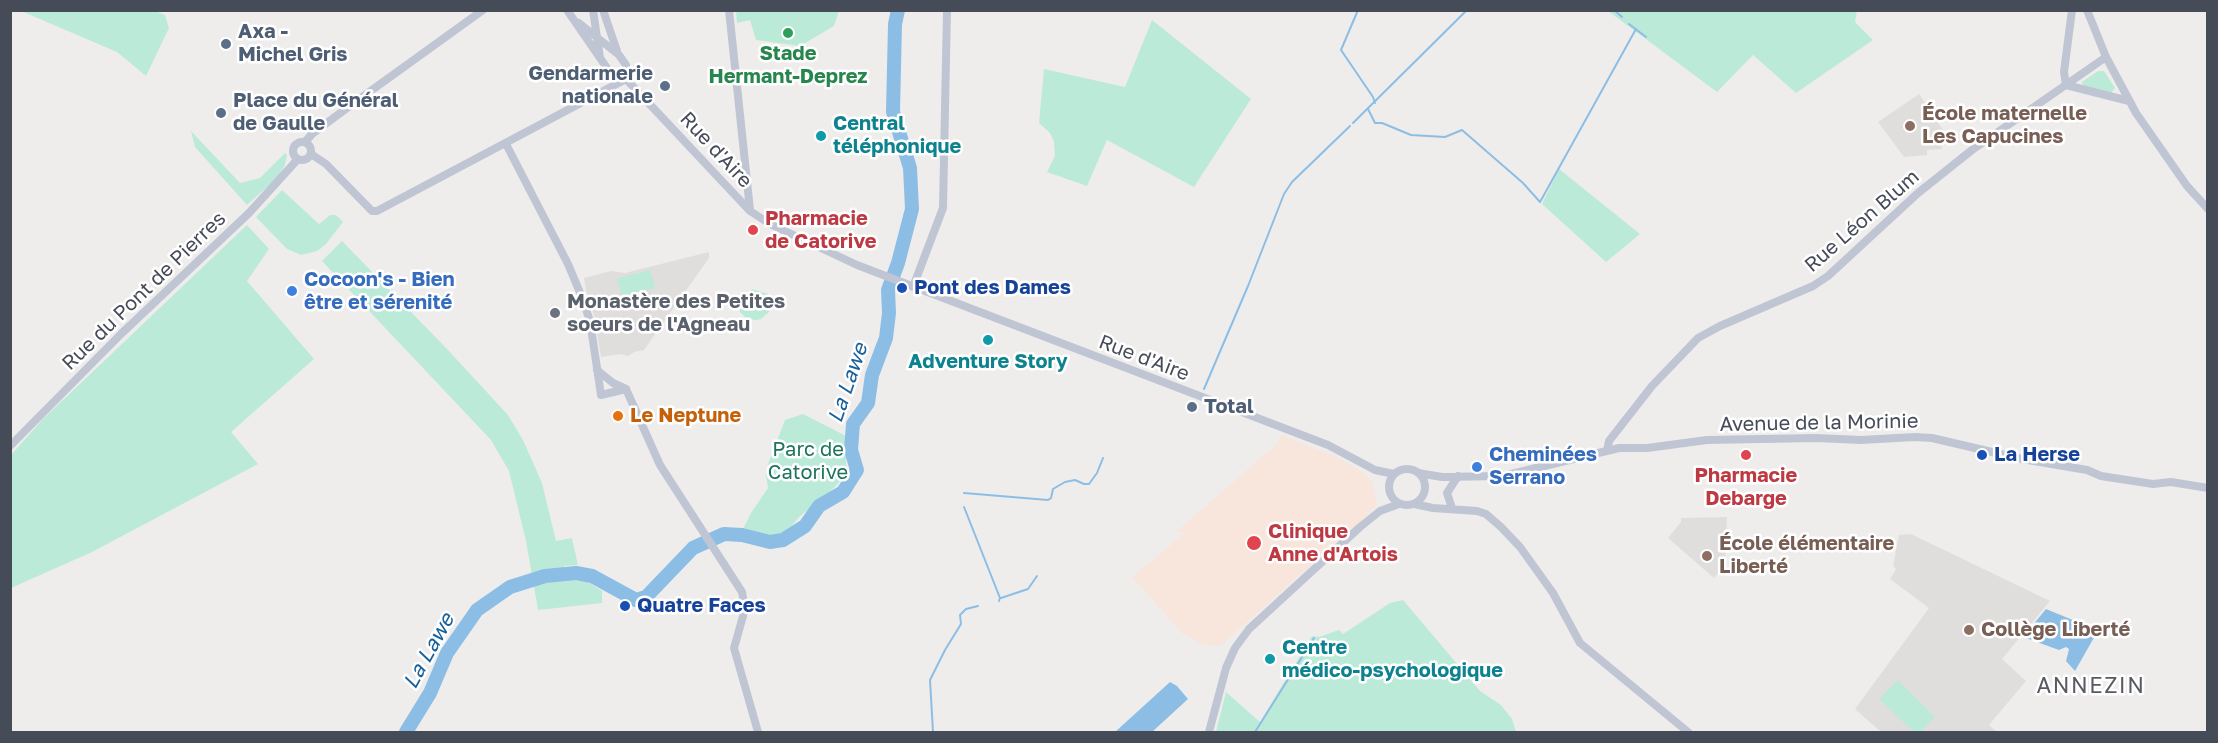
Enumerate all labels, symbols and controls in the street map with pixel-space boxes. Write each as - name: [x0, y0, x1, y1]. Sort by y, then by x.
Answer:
- place label: Axa - Michel Gris: [238, 20, 348, 67]
- marker: Stade Hermant-Deprez: [781, 26, 795, 40]
- marker: Axa - Michel Gris: [219, 37, 233, 51]
- place label: Stade Hermant-Deprez: [708, 42, 868, 89]
- place label: Gendarmerie nationale: [528, 62, 653, 109]
- marker: Gendarmerie nationale: [658, 79, 672, 93]
- place label: Place du Général de Gaulle: [233, 89, 398, 136]
- place label: École maternelle Les Capucines: [1922, 102, 2087, 149]
- marker: Place du Général de Gaulle: [214, 106, 228, 120]
- street label: Rue d'Aire: [675, 107, 757, 193]
- place label: Central téléphonique: [833, 112, 961, 159]
- marker: École maternelle Les Capucines: [1903, 119, 1917, 133]
- marker: Central téléphonique: [814, 129, 828, 143]
- street label: Rue Léon Blum: [1800, 165, 1924, 277]
- street label: Rue du Pont de Pierres: [57, 207, 231, 375]
- place label: Pharmacie de Catorive: [765, 207, 877, 254]
- marker: Pharmacie de Catorive: [746, 223, 760, 237]
- place label: Cocoon's - Bien être et sérenité: [304, 268, 455, 315]
- place label: Pont des Dames: [914, 276, 1071, 300]
- marker: Pont des Dames: [895, 281, 909, 295]
- marker: Cocoon's - Bien être et sérenité: [285, 284, 299, 298]
- place label: Monastère des Petites soeurs de l'Agneau: [567, 290, 785, 337]
- marker: Monastère des Petites soeurs de l'Agneau: [548, 306, 562, 320]
- street label: Rue d'Aire: [1095, 330, 1193, 386]
- marker: Adventure Story: [981, 333, 995, 347]
- water label: La Lawe: [823, 340, 873, 426]
- place label: Adventure Story: [908, 350, 1068, 374]
- place label: Total: [1204, 395, 1254, 419]
- marker: Total: [1185, 400, 1199, 414]
- place label: Le Neptune: [630, 404, 741, 428]
- marker: Le Neptune: [611, 409, 625, 423]
- street label: Avenue de la Morinie: [1719, 409, 1919, 437]
- park label: Parc de Catorive: [768, 438, 848, 485]
- place label: Cheminées Serrano: [1489, 443, 1597, 490]
- place label: La Herse: [1994, 443, 2080, 467]
- marker: Pharmacie Debarge: [1739, 448, 1753, 462]
- marker: La Herse: [1975, 448, 1989, 462]
- marker: Cheminées Serrano: [1470, 460, 1484, 474]
- place label: Pharmacie Debarge: [1695, 464, 1797, 511]
- place label: Clinique Anne d'Artois: [1268, 520, 1398, 567]
- place label: École élémentaire Liberté: [1719, 532, 1894, 579]
- marker: Clinique Anne d'Artois: [1245, 534, 1263, 552]
- marker: École élémentaire Liberté: [1700, 549, 1714, 563]
- place label: Quatre Faces: [637, 594, 766, 618]
- marker: Quatre Faces: [618, 599, 632, 613]
- water label: La Lawe: [398, 609, 460, 693]
- place label: Collège Liberté: [1981, 618, 2130, 642]
- marker: Collège Liberté: [1962, 623, 1976, 637]
- place label: Centre médico-psychologique: [1282, 636, 1503, 683]
- marker: Centre médico-psychologique: [1263, 652, 1277, 666]
- district label: ANNEZIN: [2037, 673, 2145, 699]

